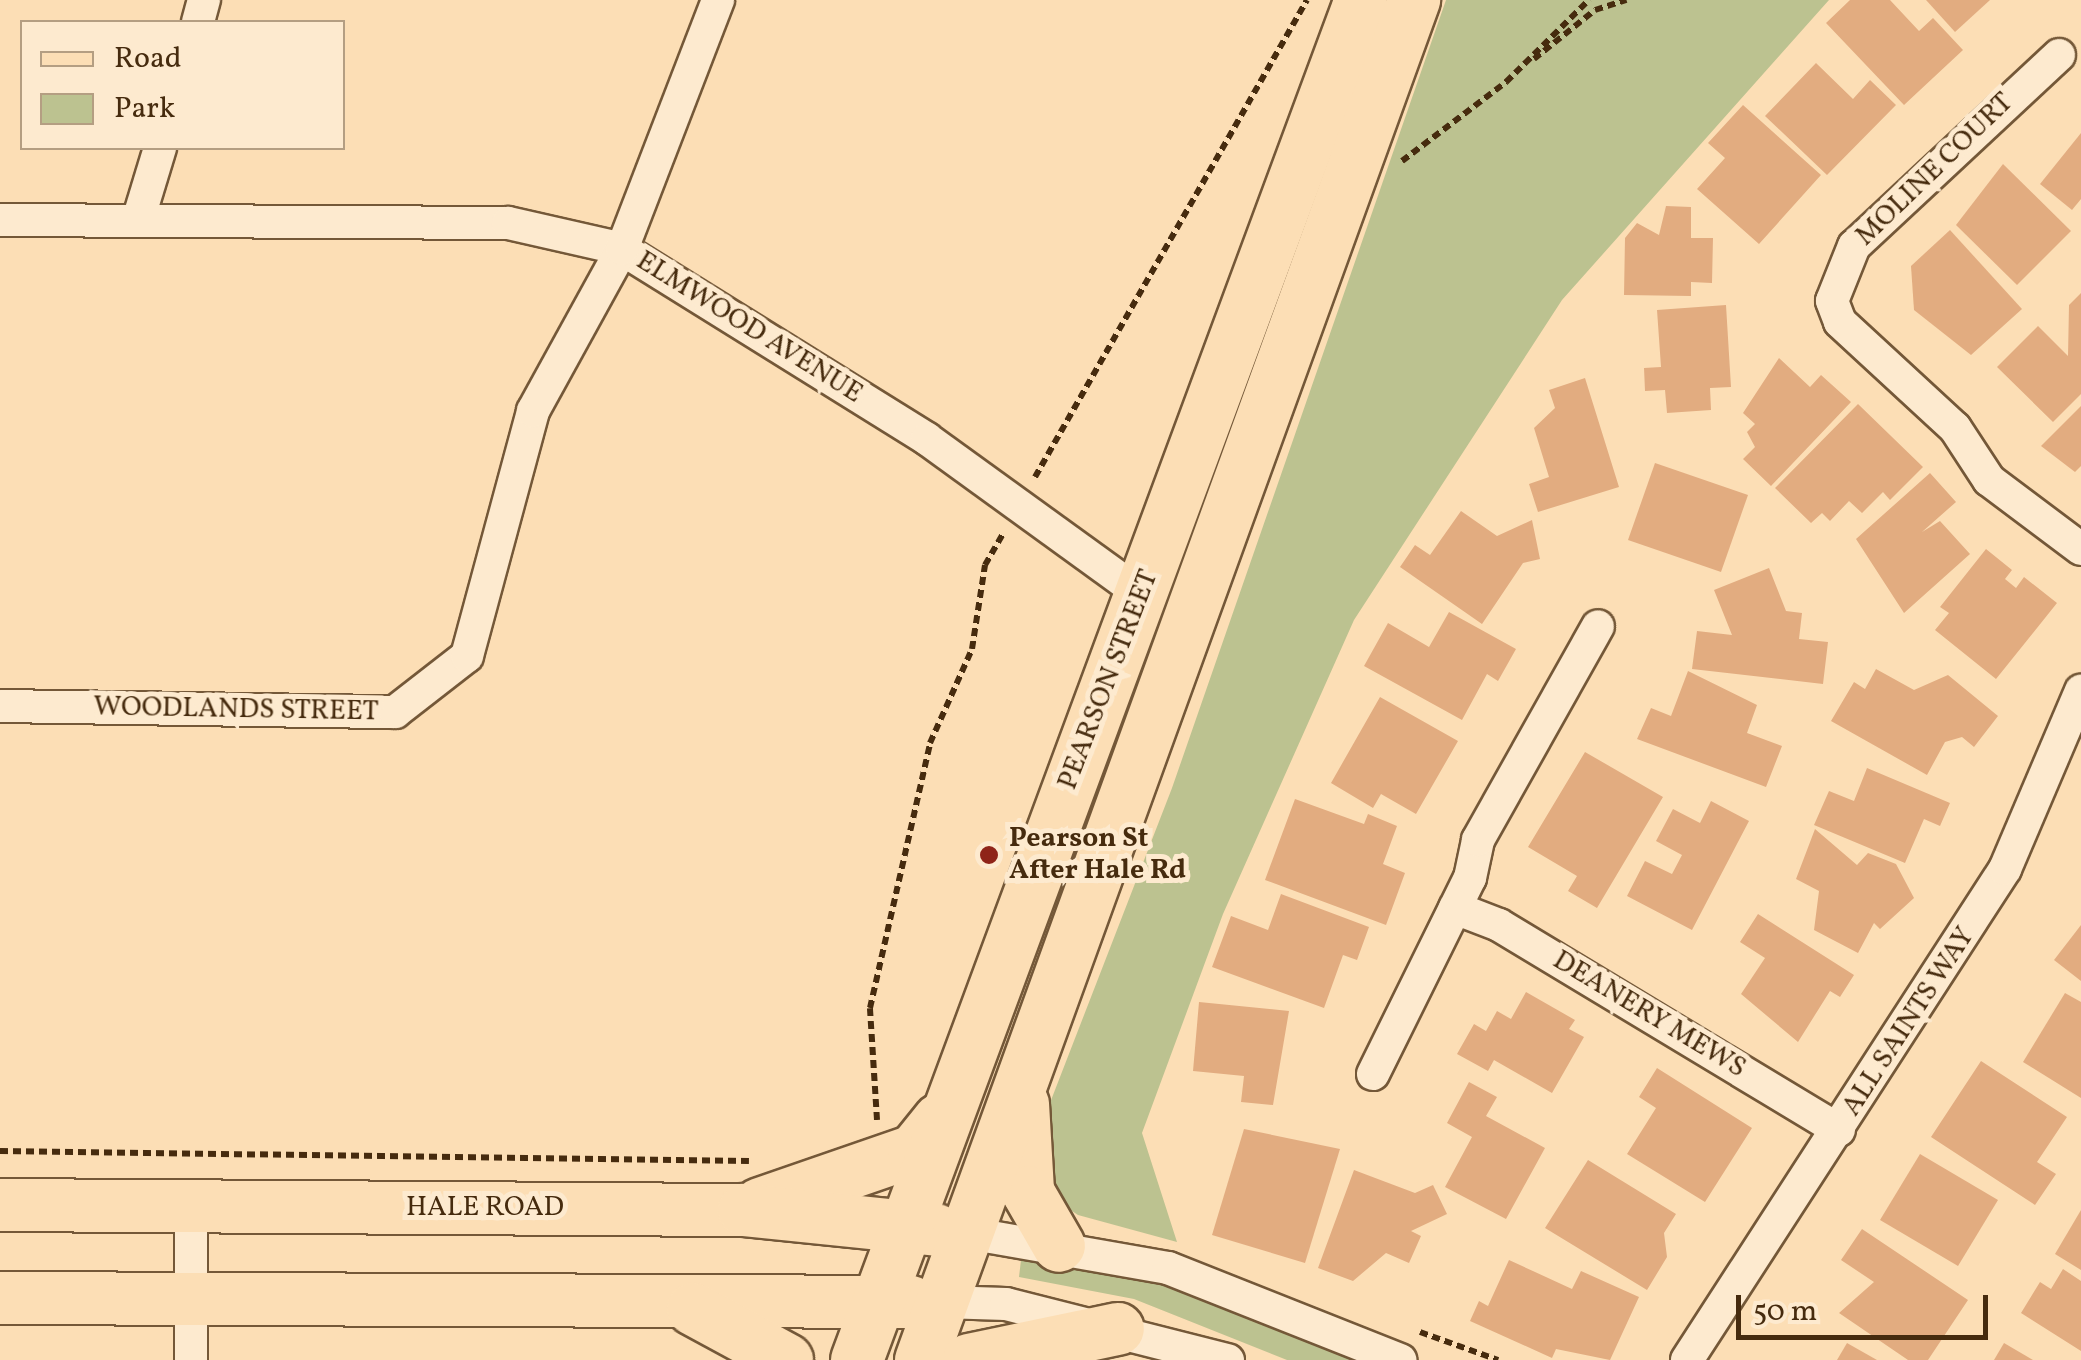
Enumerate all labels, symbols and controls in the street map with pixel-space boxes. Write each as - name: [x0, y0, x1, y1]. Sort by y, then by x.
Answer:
- legend: [20, 20, 345, 150]
- text: Road: [114, 38, 182, 80]
- street label: MOLINE COURT: [1849, 86, 2021, 254]
- text: Park: [114, 88, 175, 130]
- street label: ELMWOOD AVENUE: [630, 245, 868, 411]
- street label: PEARSON STREET: [1052, 565, 1166, 795]
- street label: WOODLANDS STREET: [93, 691, 379, 729]
- place label: Pearson St After Hale Rd: [1009, 822, 1186, 888]
- marker: Pearson St After Hale Rd: [978, 844, 1000, 866]
- street label: ALL SAINTS WAY: [1835, 921, 1983, 1123]
- street label: DEANERY MEWS: [1546, 944, 1752, 1086]
- street label: HALE ROAD: [406, 1191, 564, 1225]
- scale bar: [1741, 1275, 1994, 1337]
- text: 50 m: [1753, 1291, 1817, 1333]

